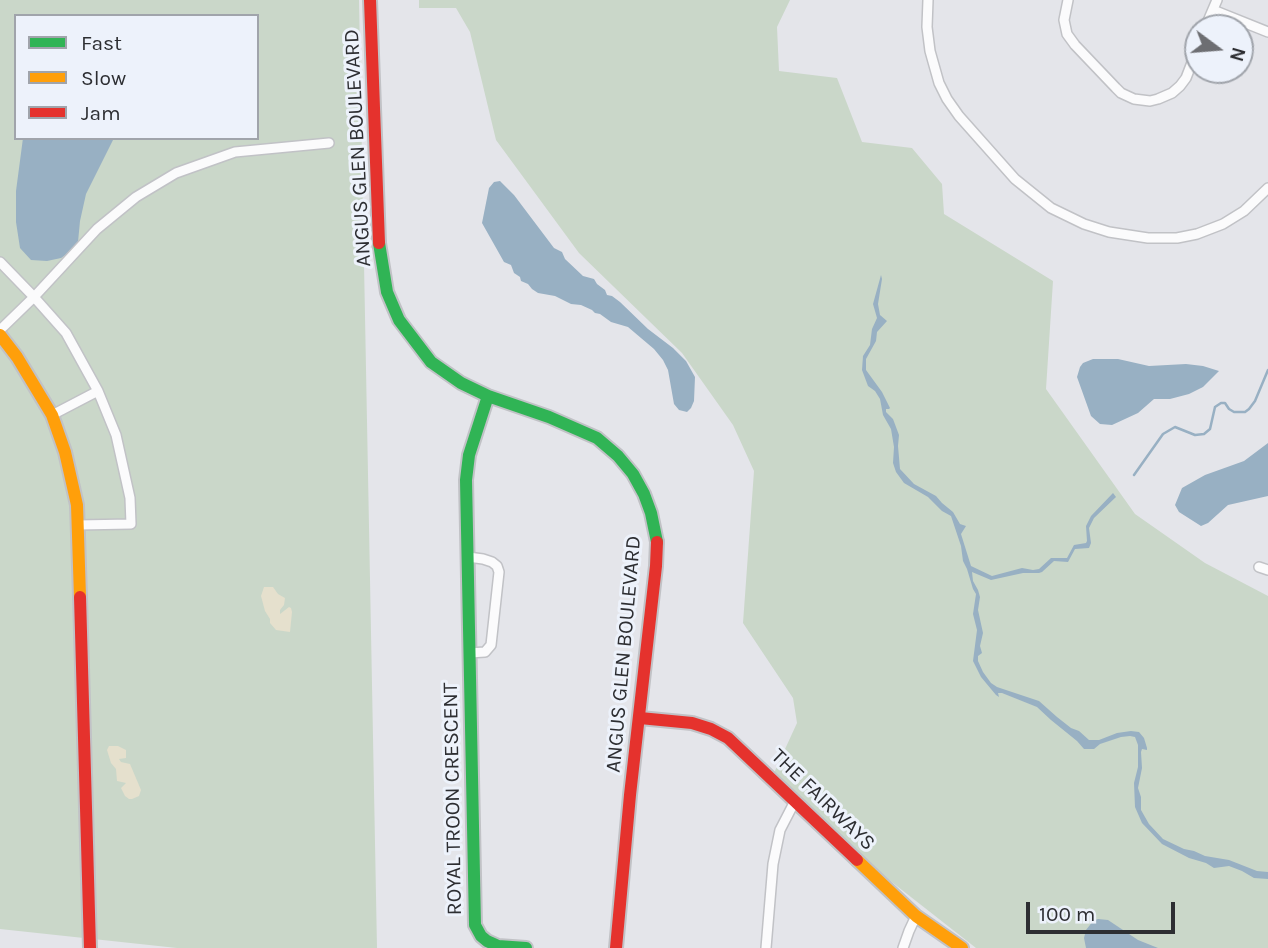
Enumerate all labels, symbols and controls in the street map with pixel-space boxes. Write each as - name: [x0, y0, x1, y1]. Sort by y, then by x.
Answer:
- legend: [14, 14, 259, 140]
- north arrow: [1184, 14, 1254, 84]
- street label: ANGUS GLEN BOULEVARD: [339, 29, 377, 267]
- text: Fast: [81, 31, 122, 55]
- text: N: [1225, 45, 1250, 64]
- text: Slow: [81, 66, 126, 90]
- text: Jam: [81, 101, 121, 125]
- street label: ANGUS GLEN BOULEVARD: [601, 534, 647, 774]
- street label: ROYAL TROON CRESCENT: [438, 682, 468, 916]
- street label: THE FAIRWAYS: [766, 744, 880, 856]
- scale bar: [1030, 888, 1179, 932]
- text: 100 m: [1039, 902, 1096, 926]

